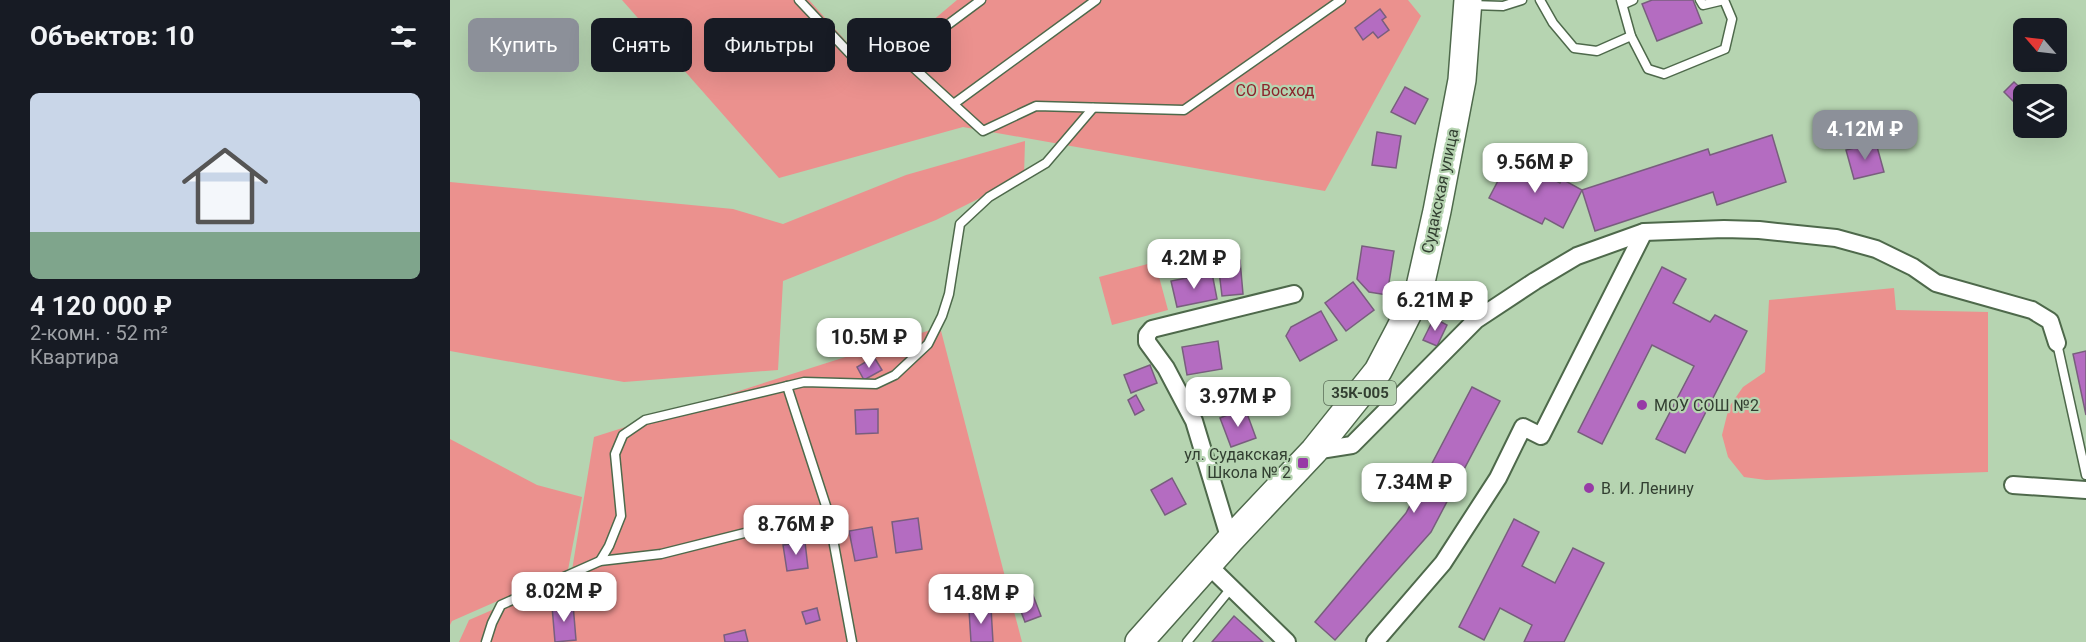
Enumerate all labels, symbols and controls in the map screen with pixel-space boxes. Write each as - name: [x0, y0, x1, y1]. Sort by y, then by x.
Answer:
- chip: Купить: [468, 18, 579, 72]
- chip: Снять: [591, 18, 692, 72]
- chip: Фильтры: [704, 18, 835, 72]
- chip: Новое: [847, 18, 951, 72]
- north arrow: [2013, 18, 2067, 72]
- map controls: [2013, 18, 2067, 138]
- icon: filters: [387, 20, 420, 53]
- text: Объектов: 10: [30, 21, 194, 51]
- park label: СО Восход: [1236, 81, 1315, 100]
- button: layers: [2013, 84, 2067, 138]
- pin: 4.12M ₽: [1810, 110, 1920, 161]
- text: 4.12M ₽: [1827, 117, 1903, 141]
- street label: Судакская улица: [1418, 127, 1462, 255]
- icon: home: [171, 132, 279, 240]
- pin: 9.56M ₽: [1480, 143, 1590, 194]
- text: 9.56M ₽: [1497, 150, 1573, 174]
- pin: 4.2M ₽: [1145, 239, 1243, 290]
- text: 4.2M ₽: [1161, 246, 1227, 270]
- pin: 6.21M ₽: [1380, 281, 1490, 332]
- text: 6.21M ₽: [1397, 288, 1473, 312]
- text: 4 120 000 ₽: [30, 291, 172, 321]
- pin: 10.5M ₽: [814, 318, 924, 369]
- text: 2-комн. · 52 m²: [30, 321, 168, 345]
- text: 10.5M ₽: [831, 325, 907, 349]
- text: Квартира: [30, 345, 119, 369]
- pin: 3.97M ₽: [1183, 377, 1293, 428]
- road number: 35К-005: [1324, 381, 1396, 405]
- text: 3.97M ₽: [1200, 384, 1276, 408]
- place label: МОУ СОШ №2: [1654, 396, 1759, 415]
- marker: МОУ СОШ №2: [1635, 398, 1649, 412]
- place label: ул. Судакская, Школа № 2: [1184, 445, 1291, 482]
- marker: ул. Судакская, Школа № 2: [1296, 456, 1310, 470]
- pin: 7.34M ₽: [1359, 463, 1469, 514]
- text: 7.34M ₽: [1376, 470, 1452, 494]
- place label: В. И. Ленину: [1601, 479, 1694, 498]
- marker: В. И. Ленину: [1582, 481, 1596, 495]
- pin: 8.76M ₽: [741, 505, 851, 556]
- text: 8.76M ₽: [758, 512, 834, 536]
- pin: 8.02M ₽: [509, 572, 619, 623]
- pin: 14.8M ₽: [926, 574, 1036, 625]
- text: 8.02M ₽: [526, 579, 602, 603]
- text: 14.8M ₽: [943, 581, 1019, 605]

